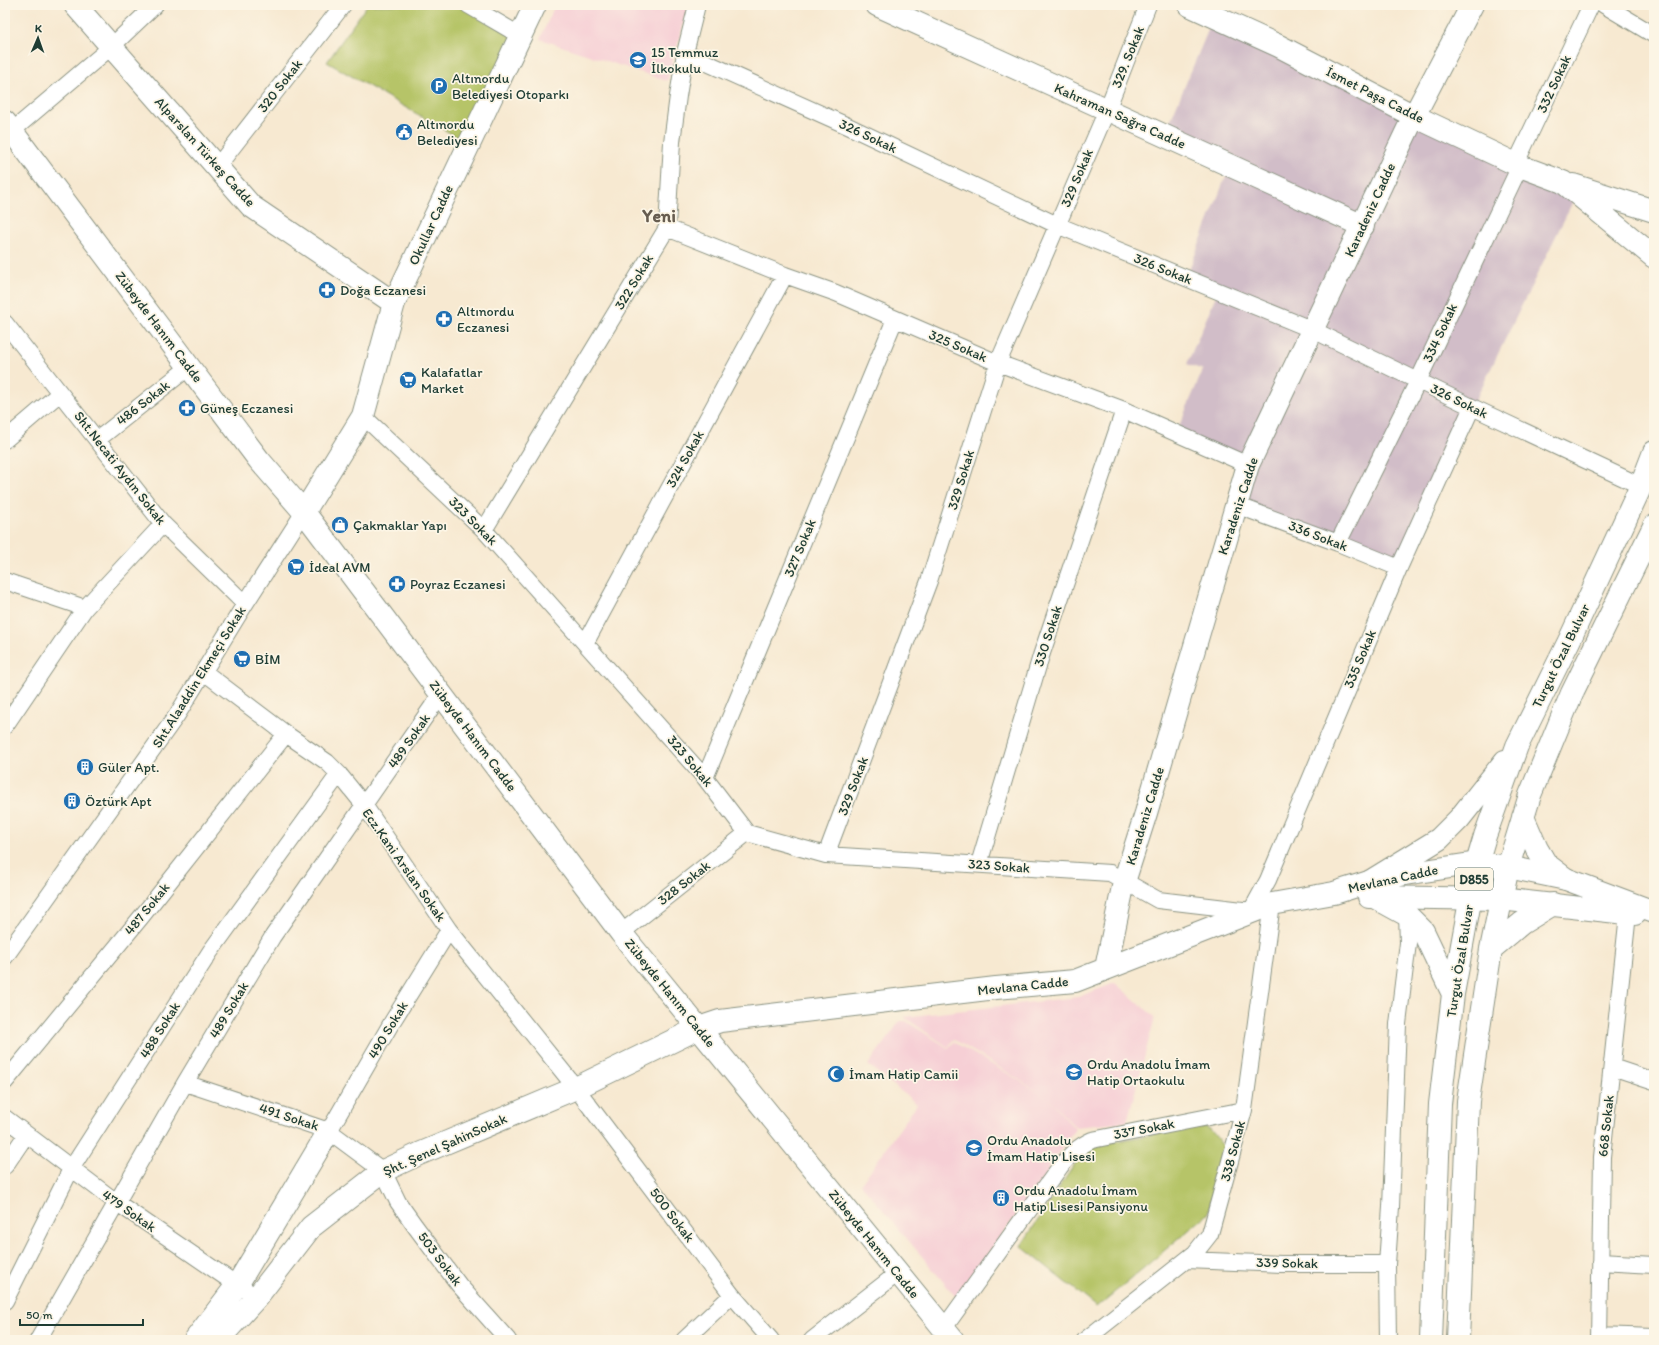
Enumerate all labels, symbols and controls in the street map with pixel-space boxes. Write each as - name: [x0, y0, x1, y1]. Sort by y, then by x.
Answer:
- north arrow: [18, 18, 58, 58]
- text: K: [35, 22, 43, 35]
- street label: 329. Sokak: [1108, 24, 1148, 90]
- place label: 15 Temmuz İlkokulu: [651, 44, 719, 77]
- school or university icon: 15 Temmuz İlkokulu: [628, 50, 648, 70]
- street label: 332 Sokak: [1533, 52, 1575, 116]
- street label: 320 Sokak: [254, 56, 306, 116]
- street label: İsmet Paşa Cadde: [1323, 63, 1427, 127]
- place label: Altınordu Belediyesi Otoparkı: [452, 70, 569, 103]
- parking icon: Altınordu Belediyesi Otoparkı: [429, 76, 449, 96]
- street label: Kahraman Sağra Cadde: [1052, 79, 1189, 153]
- street label: Alparslan Türkeş Cadde: [151, 93, 259, 211]
- street label: 326 Sokak: [836, 115, 900, 157]
- place label: Altınordu Belediyesi: [417, 116, 478, 149]
- public building icon: Altınordu Belediyesi: [394, 122, 414, 142]
- street label: 329 Sokak: [1057, 146, 1097, 210]
- street label: Karadeniz Cadde: [1341, 160, 1399, 260]
- street label: Okullar Cadde: [405, 182, 457, 268]
- district label: Yeni: [641, 205, 676, 227]
- street label: 326 Sokak: [1131, 250, 1195, 288]
- street label: 322 Sokak: [611, 251, 657, 313]
- street label: Zübeyde Hanım Cadde: [112, 268, 207, 386]
- pharmacy icon: Doğa Eczanesi: [317, 280, 337, 300]
- place label: Doğa Eczanesi: [340, 282, 426, 299]
- street label: 334 Sokak: [1419, 301, 1461, 365]
- place label: Altınordu Eczanesi: [457, 303, 515, 336]
- pharmacy icon: Altınordu Eczanesi: [434, 309, 454, 329]
- street label: 325 Sokak: [926, 326, 990, 366]
- place label: Kalafatlar Market: [421, 364, 483, 397]
- supermarket icon: Kalafatlar Market: [398, 370, 418, 390]
- street label: 486 Sokak: [113, 377, 173, 429]
- street label: 326 Sokak: [1427, 380, 1491, 422]
- pharmacy icon: Güneş Eczanesi: [177, 398, 197, 418]
- place label: Güneş Eczanesi: [200, 400, 293, 417]
- street label: Sht.Necati Aydın Sokak: [70, 408, 170, 529]
- street label: 324 Sokak: [662, 427, 708, 491]
- street label: 329 Sokak: [944, 448, 978, 512]
- street label: Karadeniz Cadde: [1214, 455, 1262, 557]
- street label: 323 Sokak: [445, 493, 501, 549]
- shop icon: Çakmaklar Yapı: [330, 515, 350, 535]
- street label: 327 Sokak: [780, 516, 820, 580]
- place label: Çakmaklar Yapı: [353, 517, 447, 534]
- street label: 336 Sokak: [1286, 517, 1350, 555]
- supermarket icon: İdeal AVM: [286, 557, 306, 577]
- place label: İdeal AVM: [309, 559, 371, 576]
- pharmacy icon: Poyraz Eczanesi: [387, 574, 407, 594]
- place label: Poyraz Eczanesi: [410, 576, 505, 593]
- street label: Turgut Özal Bulvar: [1528, 601, 1594, 711]
- street label: Sht.Alaaddin Ekmeçi Sokak: [148, 603, 250, 751]
- street label: 330 Sokak: [1030, 603, 1066, 669]
- street label: 335 Sokak: [1340, 627, 1380, 691]
- supermarket icon: BİM: [232, 649, 252, 669]
- place label: BİM: [255, 651, 281, 668]
- street label: Zübeyde Hanım Cadde: [426, 677, 521, 795]
- street label: 489 Sokak: [384, 710, 434, 772]
- street label: 323 Sokak: [664, 732, 716, 790]
- street label: 329 Sokak: [834, 754, 872, 818]
- building icon: Güler Apt.: [75, 757, 95, 777]
- place label: Güler Apt.: [98, 759, 160, 776]
- street label: Karadeniz Cadde: [1122, 765, 1168, 867]
- building icon: Öztürk Apt: [62, 791, 82, 811]
- place label: Öztürk Apt: [85, 793, 152, 810]
- street label: Ecz.Kani Arslan Sokak: [359, 805, 450, 926]
- street label: 323 Sokak: [967, 855, 1031, 877]
- street label: 328 Sokak: [654, 857, 714, 909]
- street label: Mevlana Cadde: [1346, 861, 1440, 897]
- road number: D855: [1455, 868, 1493, 890]
- street label: 487 Sokak: [121, 879, 173, 939]
- street label: Turgut Özal Bulvar: [1443, 903, 1477, 1019]
- street label: Zübeyde Hanım Cadde: [621, 935, 719, 1051]
- street label: Mevlana Cadde: [977, 973, 1070, 999]
- street label: 489 Sokak: [206, 979, 252, 1041]
- street label: 490 Sokak: [364, 998, 412, 1062]
- street label: 488 Sokak: [136, 999, 184, 1061]
- place label: Ordu Anadolu İmam Hatip Ortaokulu: [1087, 1056, 1210, 1089]
- school or university icon: Ordu Anadolu İmam Hatip Ortaokulu: [1064, 1062, 1084, 1082]
- mosque icon: İmam Hatip Camii: [826, 1064, 846, 1084]
- place label: İmam Hatip Camii: [849, 1066, 958, 1083]
- street label: 668 Sokak: [1594, 1094, 1618, 1158]
- street label: 491 Sokak: [257, 1099, 321, 1135]
- street label: Şht. Şenel ŞahinSokak: [380, 1110, 510, 1180]
- street label: 337 Sokak: [1112, 1115, 1176, 1143]
- street label: 338 Sokak: [1217, 1119, 1249, 1183]
- place label: Ordu Anadolu İmam Hatip Lisesi: [987, 1132, 1095, 1165]
- school or university icon: Ordu Anadolu İmam Hatip Lisesi: [964, 1138, 984, 1158]
- place label: Ordu Anadolu İmam Hatip Lisesi Pansiyonu: [1014, 1182, 1148, 1215]
- street label: 500 Sokak: [646, 1184, 698, 1246]
- street label: 479 Sokak: [99, 1186, 159, 1236]
- street label: Zübeyde Hanım Cadde: [825, 1186, 923, 1302]
- building icon: Ordu Anadolu İmam Hatip Lisesi Pansiyonu: [991, 1188, 1011, 1208]
- street label: 503 Sokak: [414, 1229, 466, 1289]
- street label: 339 Sokak: [1256, 1254, 1318, 1272]
- scale bar: [20, 1301, 143, 1327]
- text: 50 m: [26, 1308, 52, 1322]

